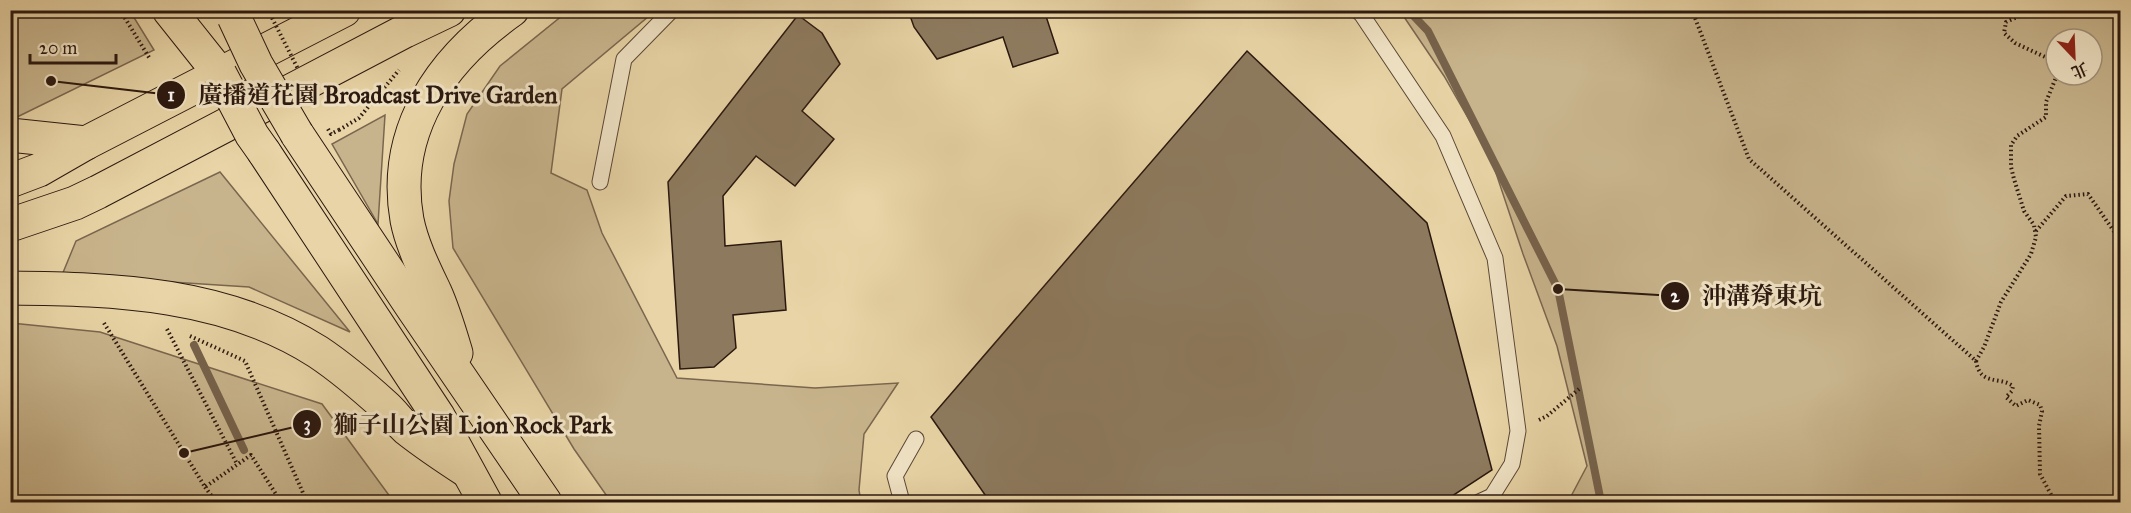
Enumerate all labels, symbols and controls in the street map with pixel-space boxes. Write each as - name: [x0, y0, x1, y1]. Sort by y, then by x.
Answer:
- scale bar: [30, 27, 116, 65]
- north arrow: [2044, 27, 2104, 87]
- text: 20 m: [39, 37, 77, 59]
- text: 北: [2069, 58, 2091, 82]
- callout: 廣播道花園 Broadcast Drive Garden: [156, 74, 570, 116]
- text: 廣播道花園 Broadcast Drive Garden: [198, 80, 558, 110]
- text: 1: [167, 84, 175, 106]
- callout: 沖溝脊東坑: [1660, 275, 1834, 317]
- text: 沖溝脊東坑: [1702, 281, 1822, 311]
- text: 2: [1671, 285, 1681, 307]
- callout: 獅子山公園 Lion Rock Park: [292, 403, 625, 445]
- text: 獅子山公園 Lion Rock Park: [334, 410, 613, 440]
- text: 3: [303, 413, 311, 436]

